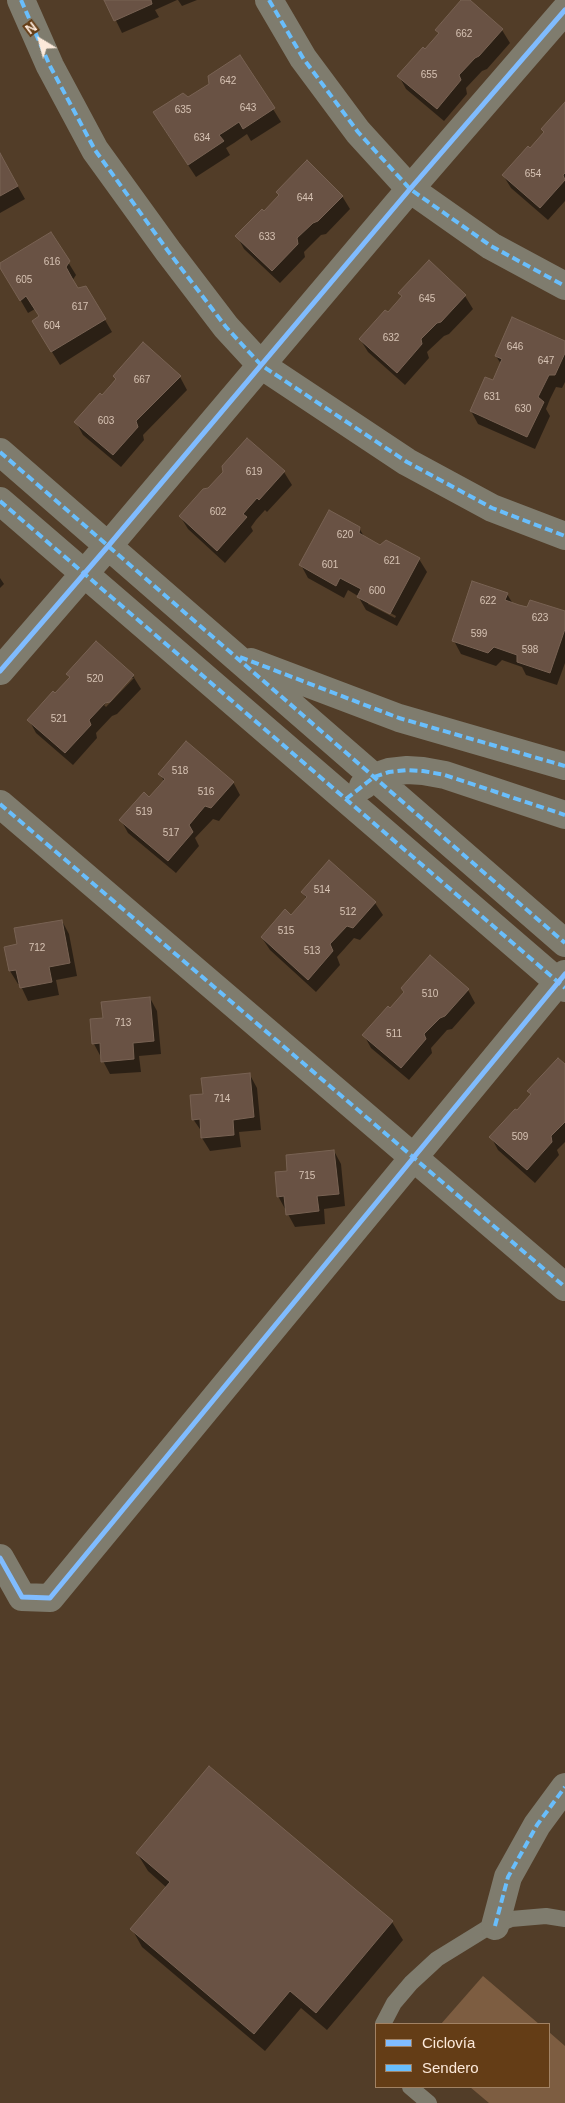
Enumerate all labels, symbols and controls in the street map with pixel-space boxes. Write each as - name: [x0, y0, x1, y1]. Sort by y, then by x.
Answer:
- north arrow: [15, 15, 65, 65]
- text: N: [22, 19, 40, 37]
- house number: 662: [456, 28, 472, 40]
- house number: 655: [421, 69, 437, 81]
- house number: 642: [220, 75, 236, 87]
- house number: 643: [240, 102, 256, 114]
- house number: 635: [175, 104, 191, 116]
- house number: 634: [194, 132, 210, 144]
- house number: 654: [525, 168, 541, 180]
- house number: 644: [297, 192, 313, 204]
- house number: 633: [259, 231, 275, 243]
- house number: 616: [44, 256, 60, 268]
- house number: 605: [16, 274, 32, 286]
- house number: 645: [419, 293, 435, 305]
- house number: 617: [72, 301, 88, 313]
- house number: 604: [44, 320, 60, 332]
- house number: 632: [383, 332, 399, 344]
- house number: 646: [507, 341, 523, 353]
- house number: 647: [538, 355, 554, 367]
- house number: 667: [134, 374, 150, 386]
- house number: 631: [484, 391, 500, 403]
- house number: 630: [515, 403, 531, 415]
- house number: 603: [98, 415, 114, 427]
- house number: 619: [246, 466, 262, 478]
- house number: 602: [210, 506, 226, 518]
- house number: 620: [337, 529, 353, 541]
- house number: 621: [384, 555, 400, 567]
- house number: 601: [322, 559, 338, 571]
- house number: 600: [369, 585, 385, 597]
- house number: 622: [480, 595, 496, 607]
- house number: 623: [532, 612, 548, 624]
- house number: 599: [471, 628, 487, 640]
- house number: 598: [522, 644, 538, 656]
- house number: 520: [87, 673, 103, 685]
- house number: 521: [51, 713, 67, 725]
- house number: 518: [172, 765, 188, 777]
- house number: 516: [198, 786, 214, 798]
- house number: 519: [136, 806, 152, 818]
- house number: 517: [163, 827, 179, 839]
- house number: 514: [314, 884, 330, 896]
- house number: 512: [340, 906, 356, 918]
- house number: 515: [278, 925, 294, 937]
- house number: 712: [29, 942, 45, 954]
- house number: 513: [304, 945, 320, 957]
- house number: 510: [422, 988, 438, 1000]
- house number: 713: [115, 1017, 131, 1029]
- house number: 511: [386, 1028, 402, 1040]
- house number: 714: [214, 1093, 230, 1105]
- house number: 509: [512, 1131, 528, 1143]
- house number: 715: [299, 1170, 315, 1182]
- legend: [375, 2023, 550, 2088]
- text: Ciclovía: [422, 2034, 475, 2051]
- text: Sendero: [422, 2059, 479, 2076]

